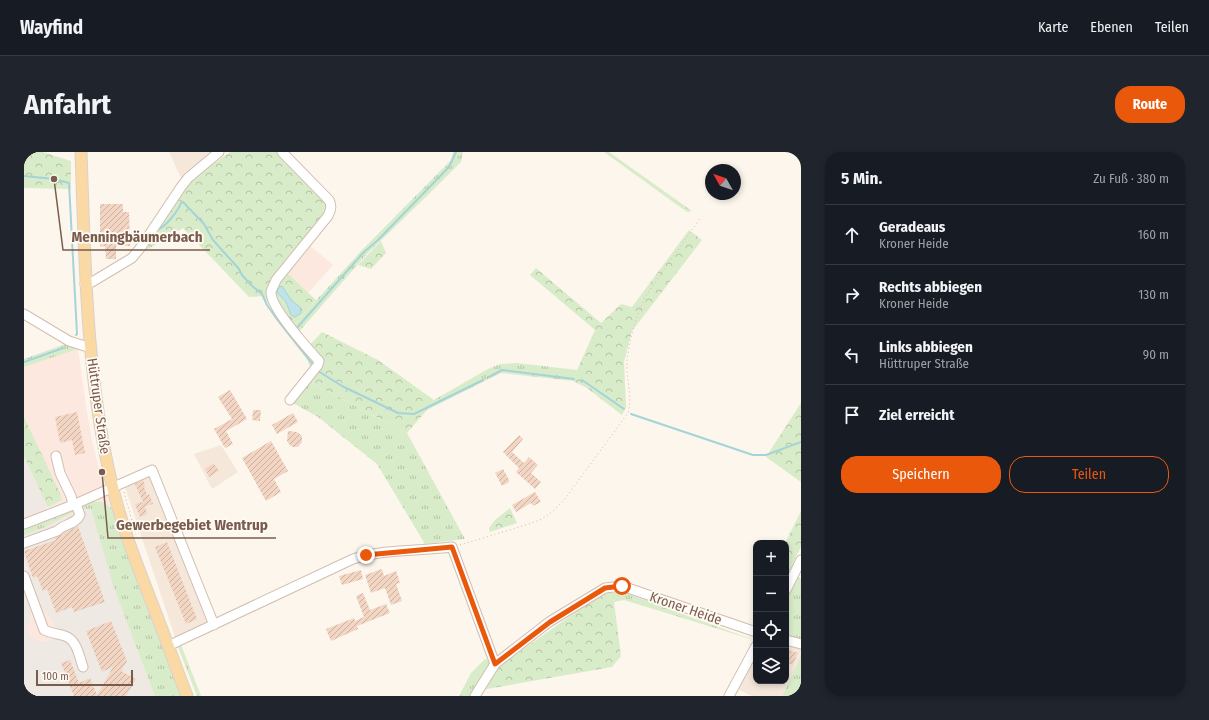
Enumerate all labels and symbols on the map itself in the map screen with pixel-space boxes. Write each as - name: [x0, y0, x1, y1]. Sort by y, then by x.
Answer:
- north arrow: [705, 164, 741, 200]
- callout: Menningbäumerbach: [63, 223, 210, 250]
- text: Menningbäumerbach: [71, 228, 203, 246]
- street label: Hüttruper Straße: [83, 357, 114, 455]
- callout: Gewerbegebiet Wentrup: [108, 511, 276, 538]
- text: Gewerbegebiet Wentrup: [116, 516, 268, 534]
- route end: [357, 546, 375, 564]
- route start: [613, 577, 631, 595]
- street label: Kroner Heide: [648, 588, 724, 629]
- scale bar: [36, 668, 133, 687]

